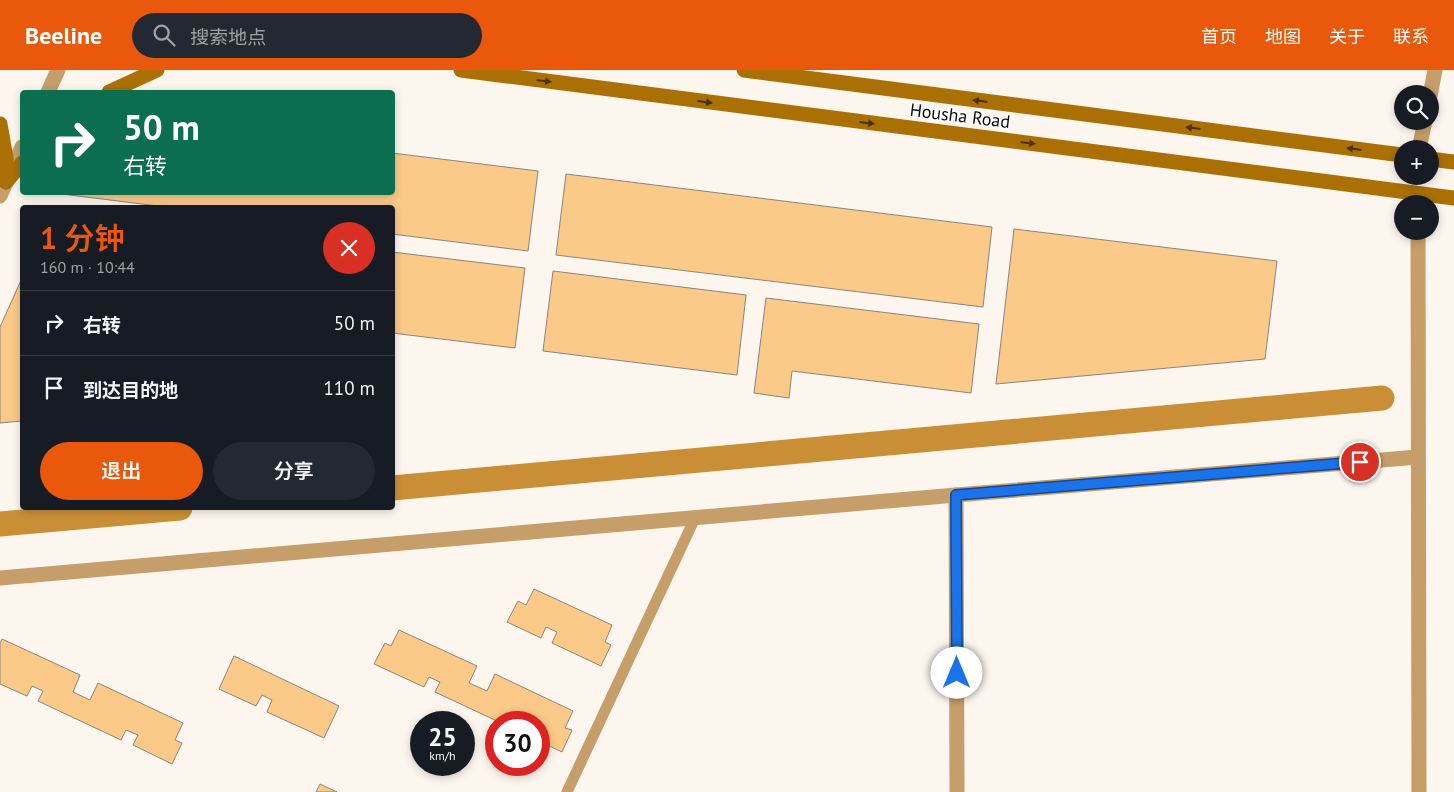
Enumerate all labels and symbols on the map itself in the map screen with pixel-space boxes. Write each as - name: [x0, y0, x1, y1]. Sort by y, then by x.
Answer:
- one-way arrow: [537, 77, 553, 85]
- one-way arrow: [971, 96, 987, 104]
- one-way arrow: [698, 98, 714, 106]
- street label: Housha Road: [909, 98, 1011, 133]
- one-way arrow: [859, 119, 875, 127]
- one-way arrow: [1185, 124, 1201, 132]
- one-way arrow: [1020, 140, 1036, 148]
- one-way arrow: [1346, 145, 1362, 153]
- pin: [1339, 441, 1381, 483]
- position arrow: [930, 646, 982, 698]
- speed limit sign: 30: [485, 711, 550, 776]

